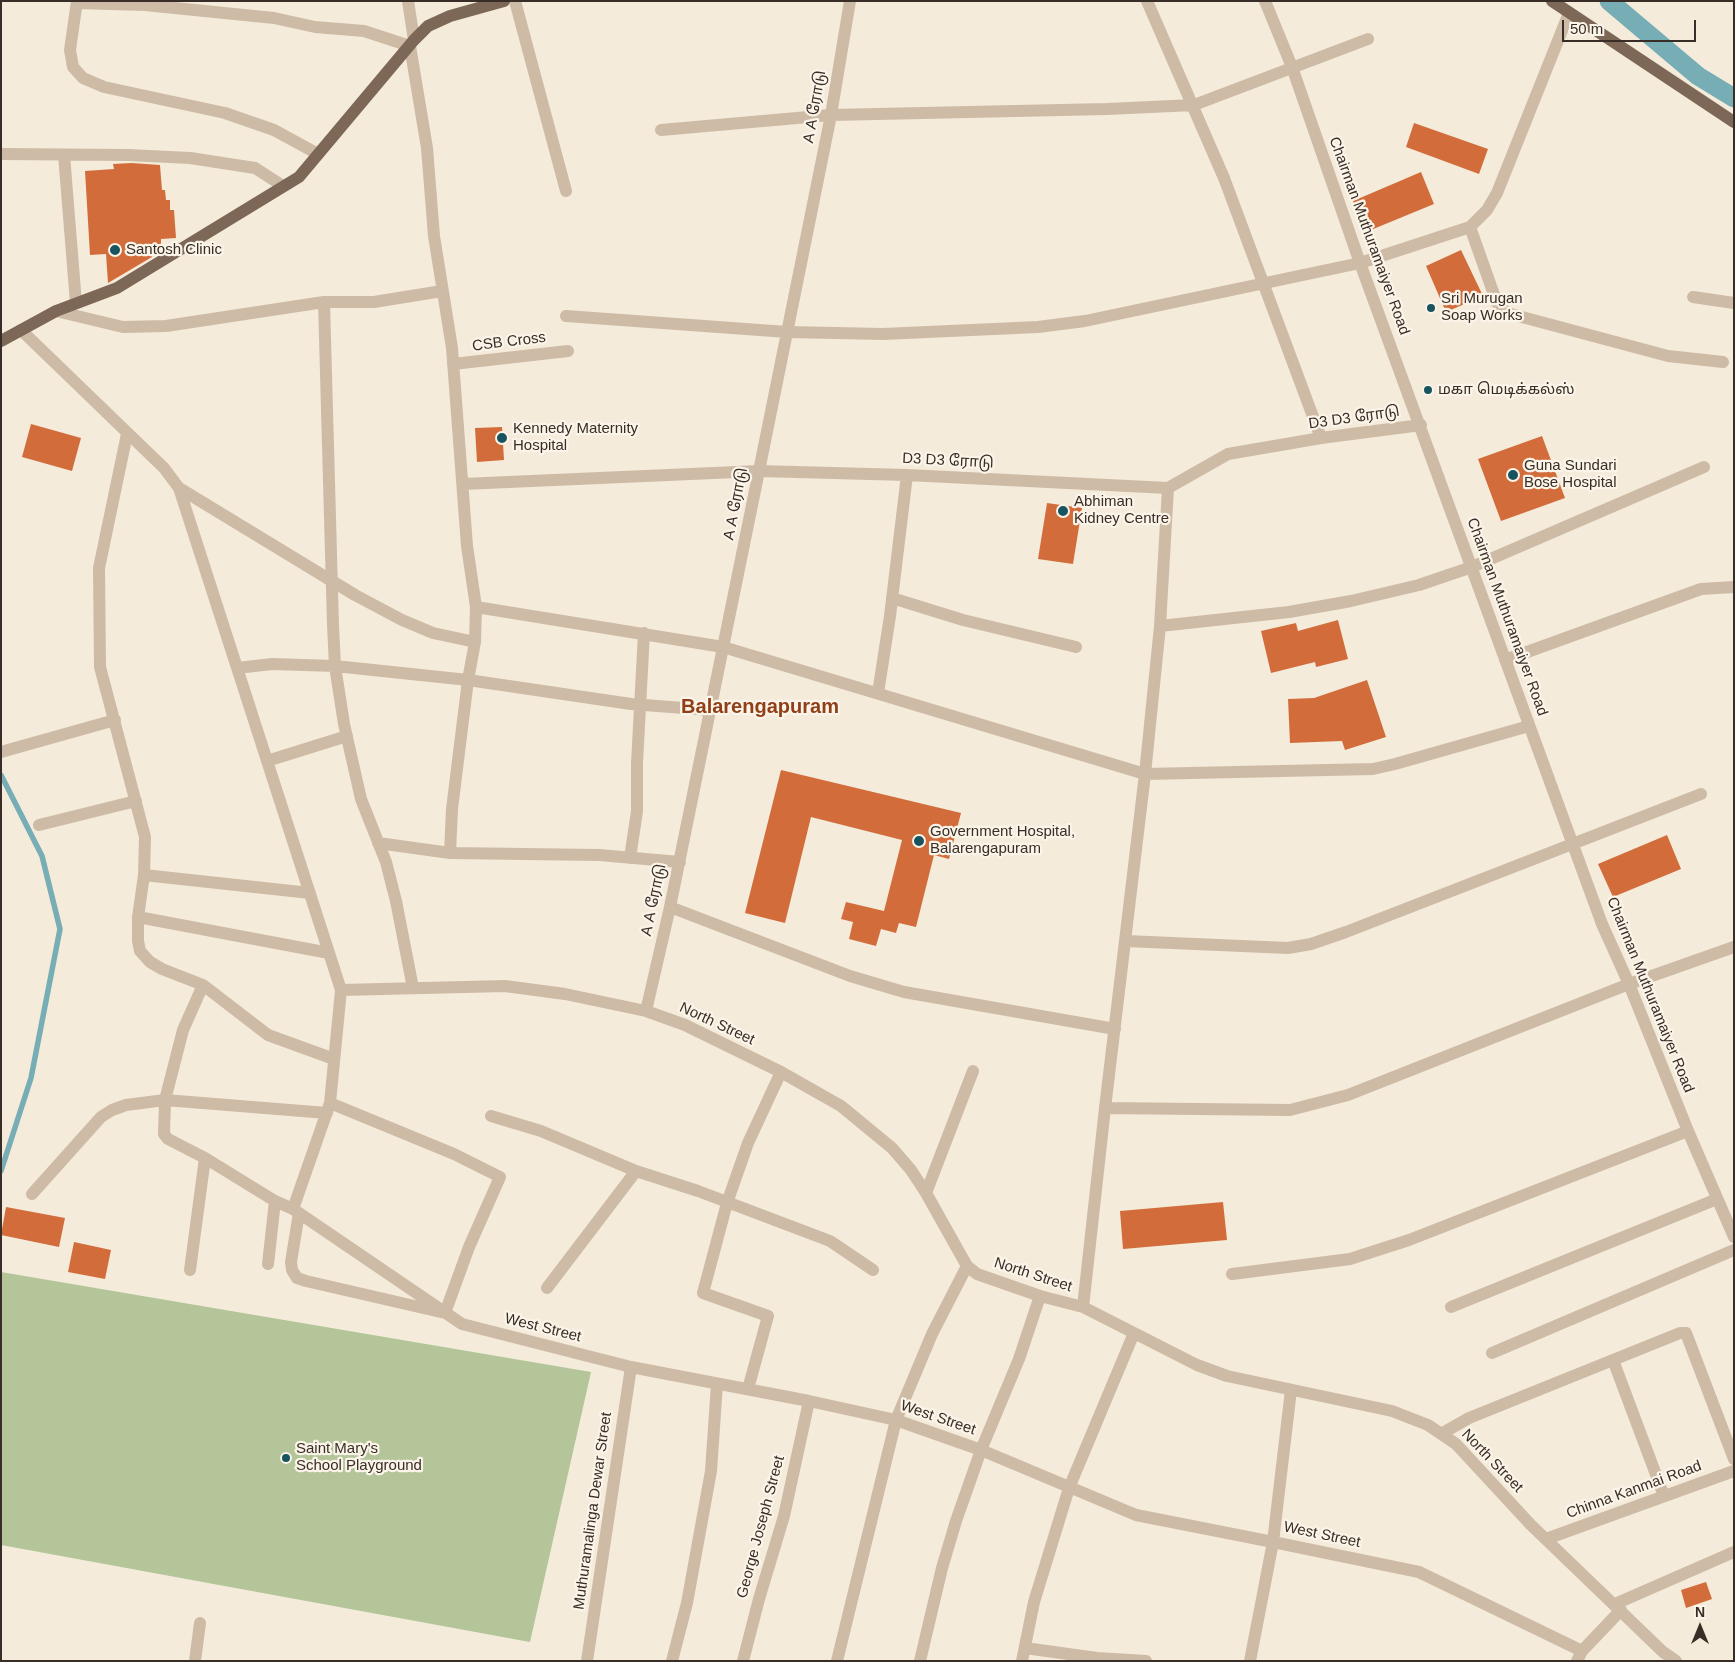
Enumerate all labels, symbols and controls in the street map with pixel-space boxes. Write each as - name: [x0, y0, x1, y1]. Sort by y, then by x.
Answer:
- scale bar: [1565, 10, 1699, 42]
- text: 50 m: [1570, 20, 1603, 37]
- street label: A A ரோடு: [800, 69, 830, 145]
- street label: Chairman Muthuramaiyer Road: [1325, 135, 1413, 337]
- place label: Santosh Clinic: [126, 241, 222, 259]
- marker: Santosh Clinic: [108, 243, 122, 257]
- place label: Sri Murugan Soap Works: [1441, 290, 1523, 325]
- marker: Sri Murugan Soap Works: [1425, 302, 1437, 314]
- street label: CSB Cross: [471, 329, 547, 355]
- place label: மகா மெடிக்கல்ஸ்: [1438, 381, 1575, 399]
- marker: மகா மெடிக்கல்ஸ்: [1422, 384, 1434, 396]
- street label: D3 D3 ரோடு: [1307, 403, 1401, 433]
- place label: Kennedy Maternity Hospital: [513, 420, 638, 455]
- marker: Kennedy Maternity Hospital: [495, 431, 509, 445]
- street label: D3 D3 ரோடு: [902, 450, 994, 472]
- place label: Guna Sundari Bose Hospital: [1524, 457, 1617, 492]
- street label: A A ரோடு: [720, 466, 752, 542]
- marker: Guna Sundari Bose Hospital: [1506, 468, 1520, 482]
- place label: Abhiman Kidney Centre: [1074, 493, 1169, 528]
- marker: Abhiman Kidney Centre: [1056, 504, 1070, 518]
- street label: Chairman Muthuramaiyer Road: [1463, 516, 1551, 718]
- district label: Balarengapuram: [681, 695, 839, 719]
- place label: Government Hospital, Balarengapuram: [930, 823, 1075, 858]
- marker: Government Hospital, Balarengapuram: [912, 834, 926, 848]
- street label: A A ரோடு: [638, 862, 670, 938]
- street label: Chairman Muthuramaiyer Road: [1602, 895, 1698, 1095]
- street label: North Street: [677, 999, 757, 1049]
- street label: North Street: [992, 1254, 1074, 1296]
- street label: West Street: [503, 1310, 583, 1346]
- street label: West Street: [898, 1397, 978, 1439]
- street label: Muthuramalinga Dewar Street: [570, 1411, 616, 1611]
- street label: North Street: [1457, 1426, 1527, 1496]
- place label: Saint Mary's School Playground: [296, 1440, 422, 1475]
- marker: Saint Mary's School Playground: [280, 1452, 292, 1464]
- street label: George Joseph Street: [733, 1454, 789, 1600]
- street label: Chinna Kanmai Road: [1564, 1457, 1704, 1523]
- street label: West Street: [1282, 1518, 1362, 1552]
- north arrow: [1675, 1602, 1725, 1652]
- text: N: [1695, 1604, 1705, 1620]

